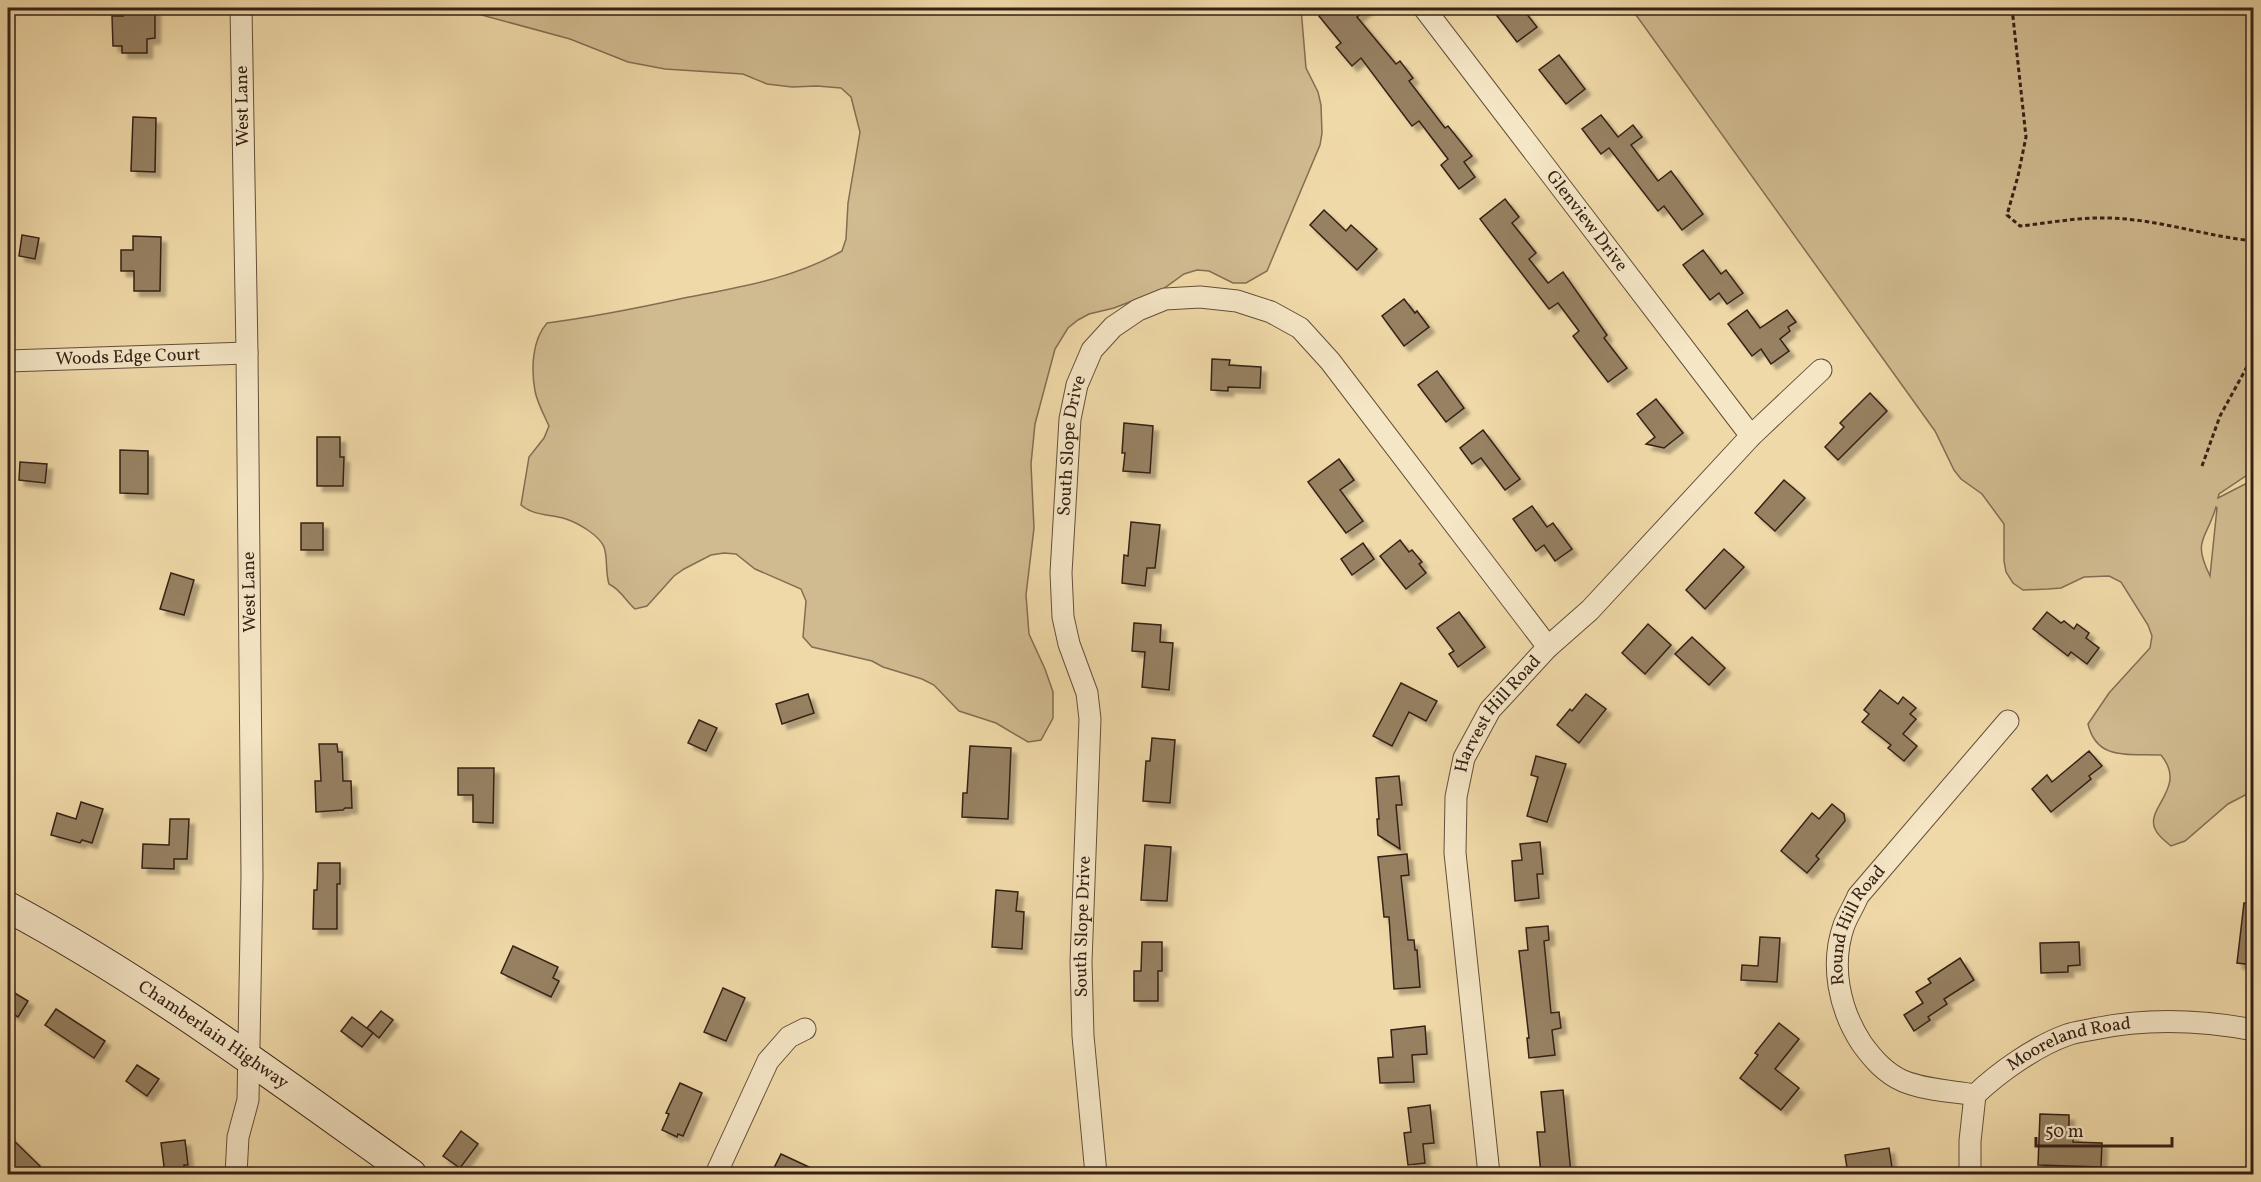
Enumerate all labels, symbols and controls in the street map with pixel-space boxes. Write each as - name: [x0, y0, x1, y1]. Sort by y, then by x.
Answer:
- street label: West Lane: [230, 65, 256, 147]
- street label: Glenview Drive: [1540, 165, 1633, 277]
- street label: Woods Edge Court: [55, 342, 201, 372]
- street label: South Slope Drive: [1052, 371, 1092, 517]
- street label: West Lane: [237, 551, 263, 633]
- street label: Harvest Hill Road: [1449, 650, 1547, 775]
- street label: South Slope Drive: [1068, 855, 1097, 998]
- street label: Round Hill Road: [1825, 860, 1892, 987]
- street label: Chamberlain Highway: [133, 974, 294, 1095]
- street label: Mooreland Road: [2002, 1011, 2132, 1077]
- scale bar: [2036, 1110, 2172, 1148]
- text: 50 m: [2045, 1120, 2084, 1145]

